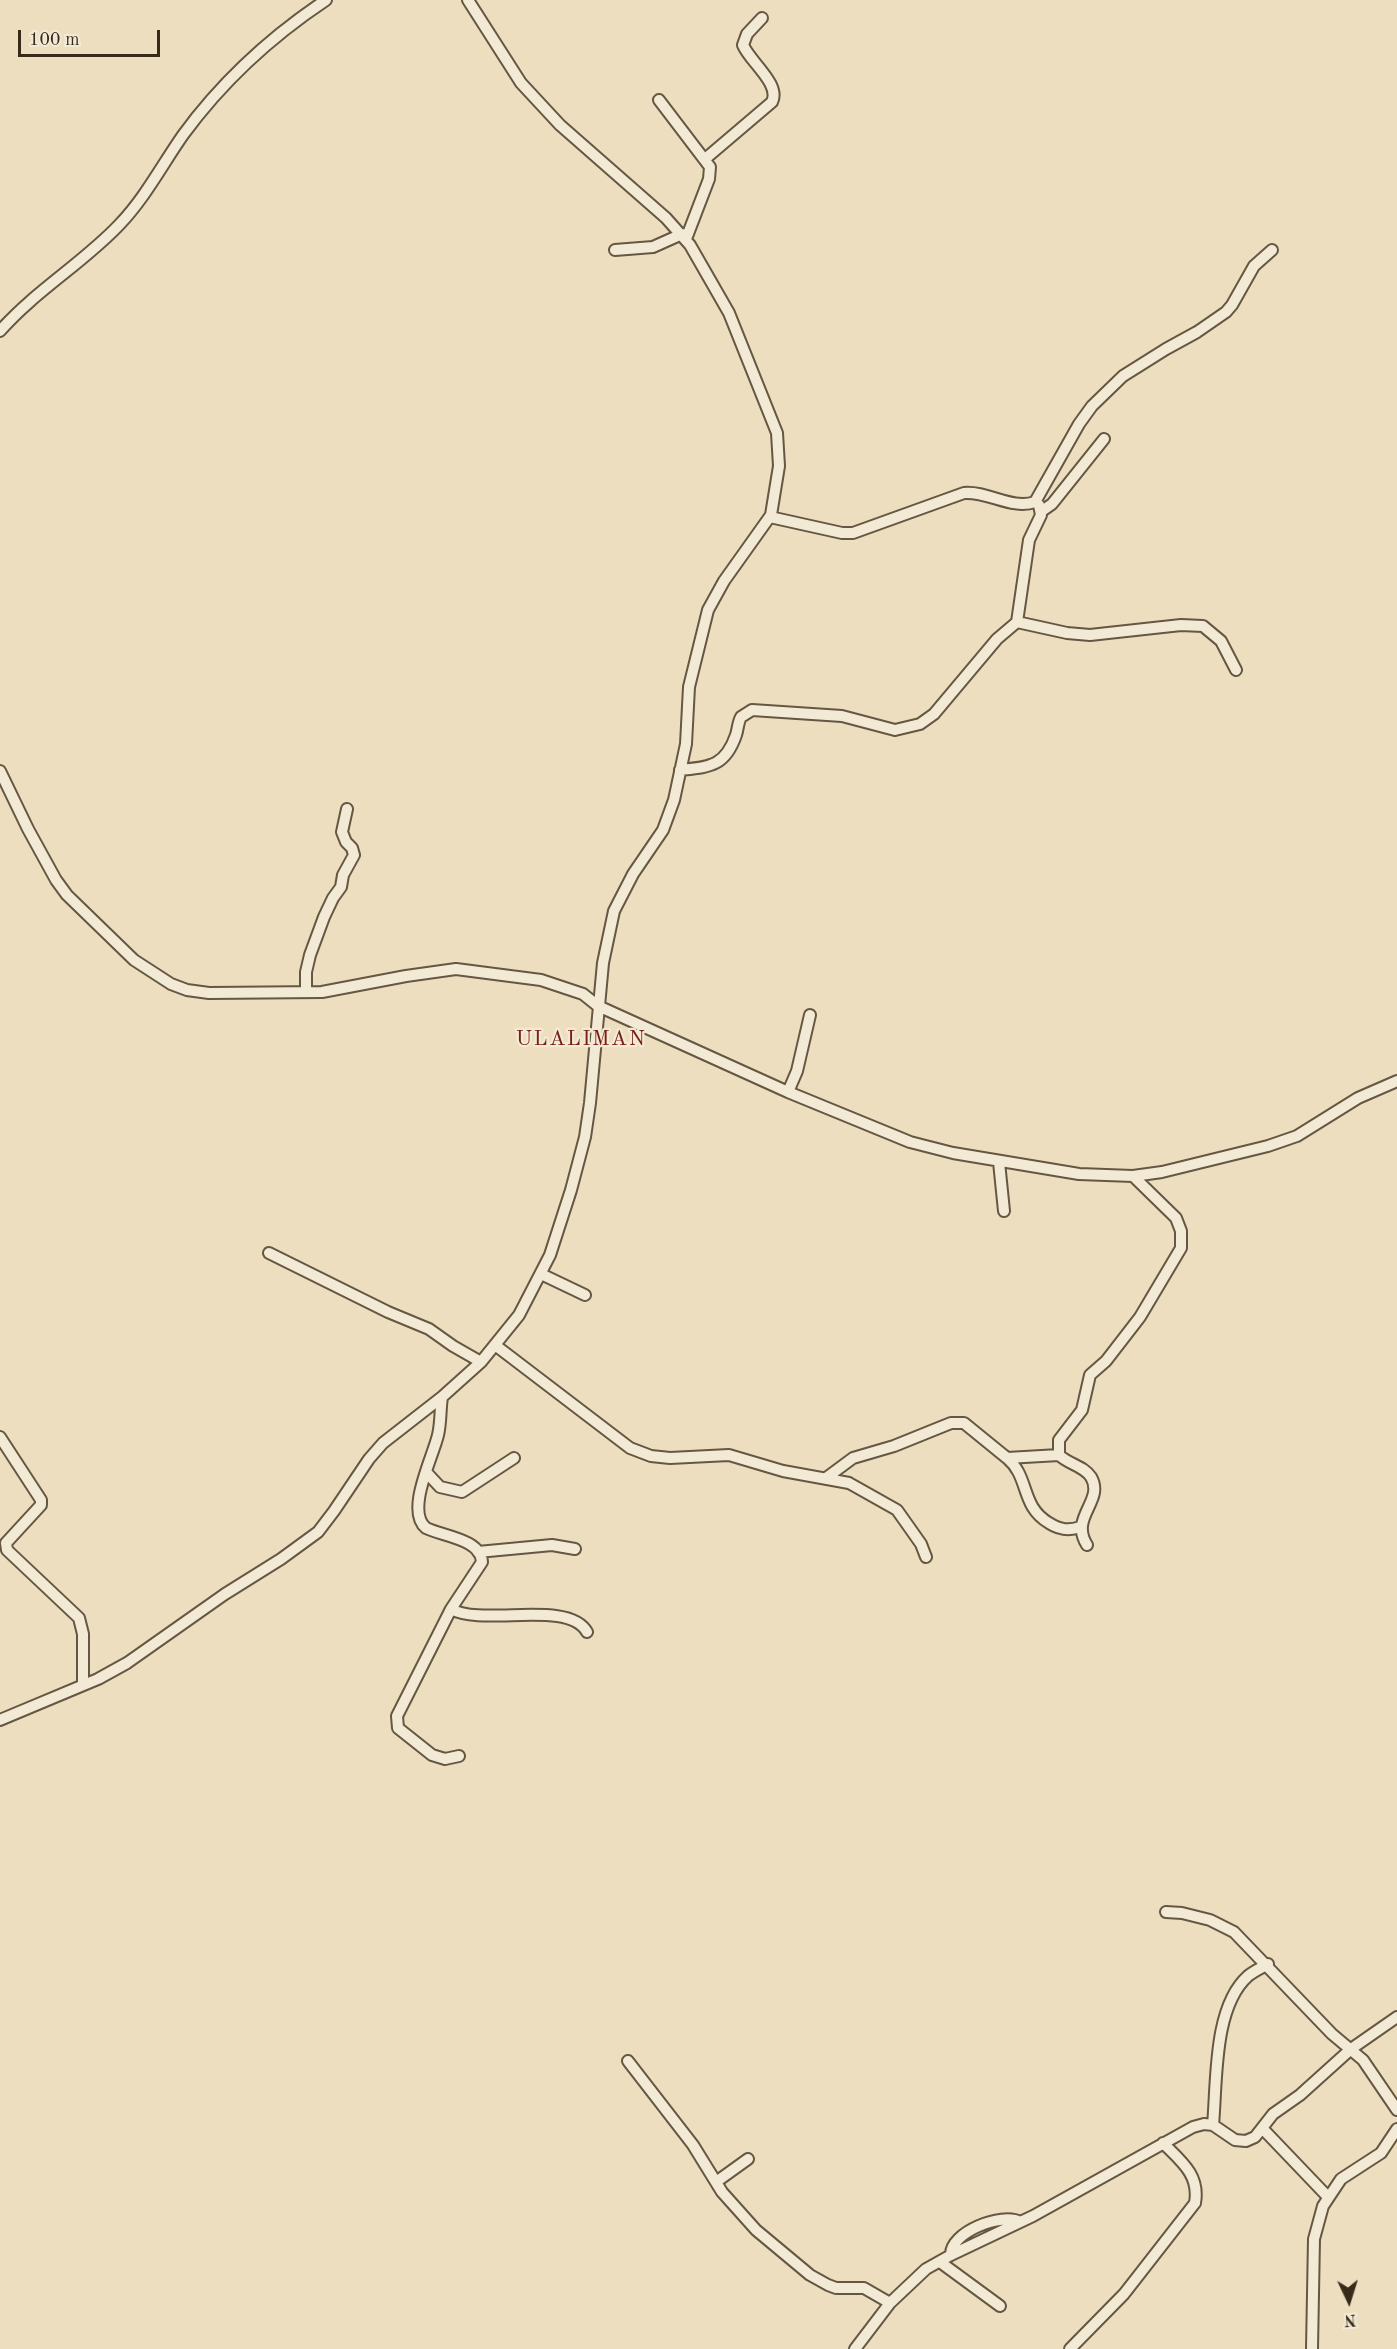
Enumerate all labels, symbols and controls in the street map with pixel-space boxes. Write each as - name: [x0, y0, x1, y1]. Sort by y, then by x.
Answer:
- scale bar: [21, 18, 164, 56]
- text: 100 m: [29, 31, 80, 49]
- district label: ULALIMAN: [516, 1026, 646, 1052]
- north arrow: [1319, 2271, 1379, 2331]
- text: N: [1344, 2311, 1357, 2327]

